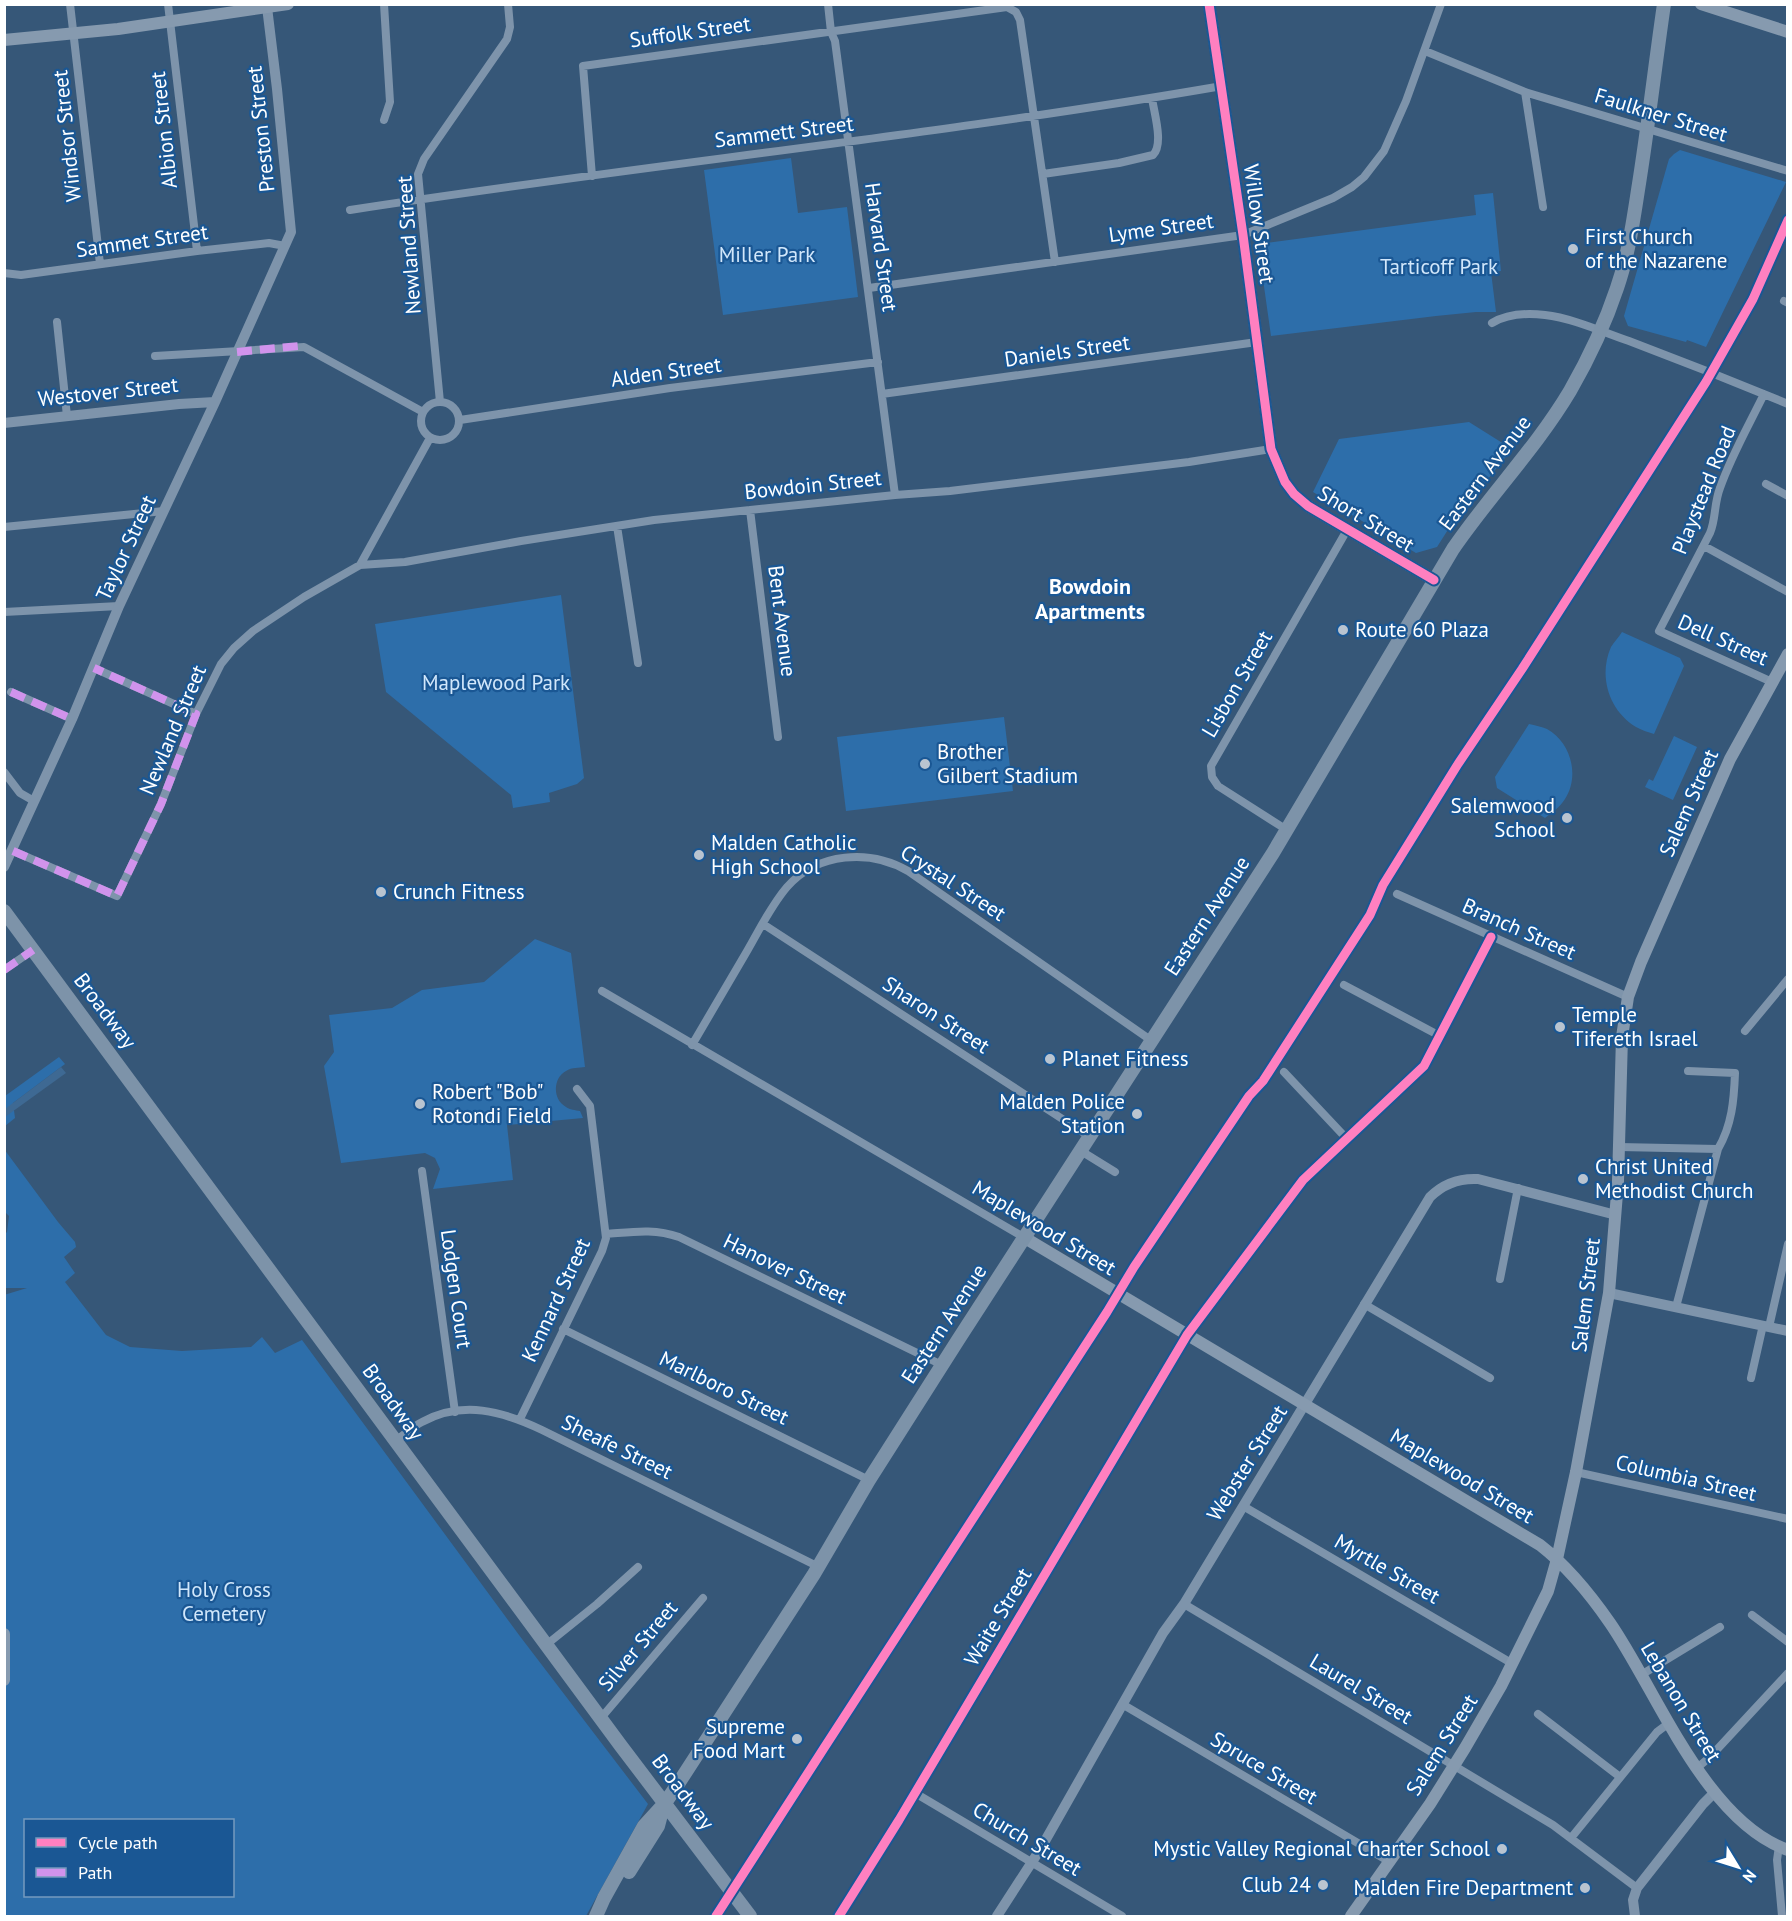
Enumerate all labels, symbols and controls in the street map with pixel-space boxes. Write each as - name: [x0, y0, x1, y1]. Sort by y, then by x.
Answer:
- street label: Suffolk Street: [628, 10, 752, 53]
- street label: Preston Street: [240, 65, 281, 193]
- street label: Windsor Street: [46, 69, 87, 203]
- street label: Albion Street: [144, 70, 183, 190]
- street label: Faulkner Street: [1592, 82, 1731, 148]
- street label: Sammett Street: [713, 110, 855, 153]
- street label: Willow Street: [1238, 162, 1281, 285]
- street label: Newland Street: [390, 175, 427, 315]
- street label: Harvard Street: [859, 181, 904, 313]
- street label: Lyme Street: [1107, 207, 1215, 248]
- street label: Sammet Street: [74, 218, 210, 263]
- place label: First Church of the Nazarene: [1585, 223, 1728, 274]
- park label: Miller Park: [719, 241, 815, 268]
- marker: First Church of the Nazarene: [1566, 242, 1580, 256]
- park label: Tarticoff Park: [1380, 253, 1498, 280]
- street label: Daniels Street: [1003, 328, 1131, 373]
- street label: Alden Street: [609, 350, 723, 393]
- street label: Westover Street: [36, 371, 179, 412]
- street label: Eastern Avenue: [1433, 410, 1537, 536]
- street label: Playstead Road: [1665, 422, 1742, 558]
- street label: Bowdoin Street: [743, 464, 883, 505]
- street label: Short Street: [1313, 479, 1420, 558]
- street label: Taylor Street: [89, 491, 162, 605]
- street label: Bent Avenue: [762, 564, 803, 678]
- district label: Bowdoin Apartments: [1035, 572, 1145, 625]
- street label: Dell Street: [1674, 608, 1773, 671]
- place label: Route 60 Plaza: [1355, 616, 1489, 643]
- marker: Route 60 Plaza: [1336, 623, 1350, 637]
- street label: Lisbon Street: [1195, 626, 1278, 742]
- street label: Newland Street: [133, 661, 212, 799]
- park label: Maplewood Park: [422, 669, 570, 696]
- place label: Brother Gilbert Stadium: [937, 738, 1078, 789]
- street label: Salem Street: [1653, 745, 1724, 861]
- marker: Brother Gilbert Stadium: [918, 757, 932, 771]
- place label: Salemwood School: [1451, 792, 1555, 843]
- marker: Salemwood School: [1560, 811, 1574, 825]
- place label: Malden Catholic High School: [711, 829, 856, 880]
- street label: Crystal Street: [895, 838, 1011, 927]
- marker: Malden Catholic High School: [692, 848, 706, 862]
- street label: Eastern Avenue: [1158, 851, 1255, 981]
- place label: Crunch Fitness: [393, 878, 525, 905]
- marker: Crunch Fitness: [374, 885, 388, 899]
- street label: Branch Street: [1458, 891, 1580, 966]
- street label: Broadway: [68, 967, 143, 1054]
- street label: Sharon Street: [878, 970, 995, 1059]
- place label: Temple Tifereth Israel: [1572, 1001, 1698, 1052]
- marker: Temple Tifereth Israel: [1553, 1020, 1567, 1034]
- place label: Planet Fitness: [1062, 1045, 1189, 1072]
- marker: Planet Fitness: [1043, 1052, 1057, 1066]
- place label: Robert "Bob" Rotondi Field: [432, 1078, 552, 1129]
- place label: Malden Police Station: [999, 1088, 1125, 1139]
- marker: Robert "Bob" Rotondi Field: [413, 1097, 427, 1111]
- marker: Malden Police Station: [1130, 1107, 1144, 1121]
- place label: Christ United Methodist Church: [1595, 1153, 1754, 1204]
- marker: Christ United Methodist Church: [1576, 1172, 1590, 1186]
- street label: Maplewood Street: [967, 1174, 1121, 1281]
- street label: Hanover Street: [719, 1227, 851, 1310]
- street label: Lodgen Court: [435, 1228, 478, 1350]
- street label: Kennard Street: [515, 1234, 596, 1366]
- street label: Salem Street: [1565, 1236, 1606, 1353]
- street label: Eastern Avenue: [895, 1259, 992, 1389]
- street label: Marlboro Street: [655, 1345, 793, 1430]
- street label: Broadway: [357, 1358, 430, 1445]
- street label: Webster Street: [1200, 1400, 1293, 1526]
- street label: Sheafe Street: [557, 1408, 677, 1485]
- street label: Maplewood Street: [1385, 1422, 1539, 1529]
- street label: Columbia Street: [1613, 1448, 1759, 1507]
- street label: Myrtle Street: [1330, 1528, 1445, 1610]
- street label: Waite Street: [958, 1563, 1037, 1671]
- park label: Holy Cross Cemetery: [177, 1576, 271, 1627]
- street label: Silver Street: [592, 1595, 683, 1696]
- street label: Lebanon Street: [1635, 1637, 1728, 1767]
- street label: Laurel Street: [1305, 1647, 1418, 1730]
- street label: Salem Street: [1400, 1689, 1483, 1801]
- place label: Supreme Food Mart: [693, 1713, 785, 1764]
- street label: Spruce Street: [1206, 1725, 1323, 1810]
- marker: Supreme Food Mart: [790, 1732, 804, 1746]
- street label: Broadway: [646, 1748, 721, 1835]
- street label: Church Street: [968, 1796, 1087, 1882]
- legend: [24, 1819, 234, 1897]
- text: Cycle path: [78, 1831, 158, 1854]
- place label: Mystic Valley Regional Charter School: [1153, 1835, 1490, 1862]
- north arrow: [1708, 1837, 1768, 1897]
- marker: Mystic Valley Regional Charter School: [1495, 1842, 1509, 1856]
- text: Path: [78, 1861, 112, 1884]
- text: N: [1739, 1866, 1761, 1887]
- place label: Club 24: [1242, 1871, 1311, 1898]
- place label: Malden Fire Department: [1353, 1874, 1573, 1901]
- marker: Club 24: [1316, 1878, 1330, 1892]
- marker: Malden Fire Department: [1578, 1881, 1592, 1895]

